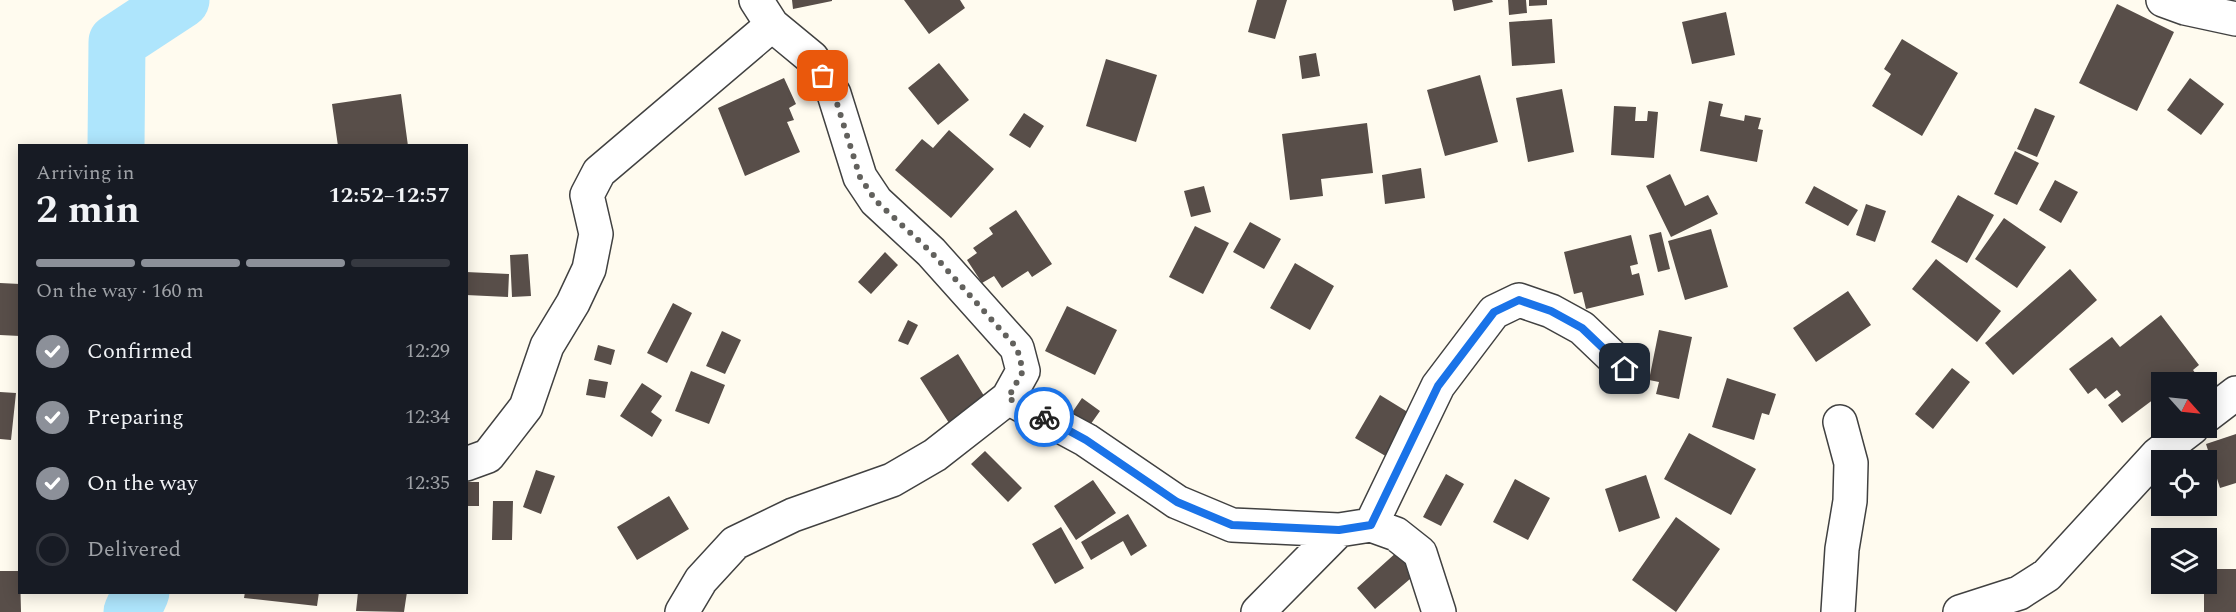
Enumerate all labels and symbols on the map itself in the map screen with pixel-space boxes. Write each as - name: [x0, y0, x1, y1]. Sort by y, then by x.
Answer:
- pin: [797, 50, 848, 101]
- pin: [1599, 343, 1650, 394]
- north arrow: [2151, 372, 2217, 438]
- courier: [1014, 387, 1074, 447]

